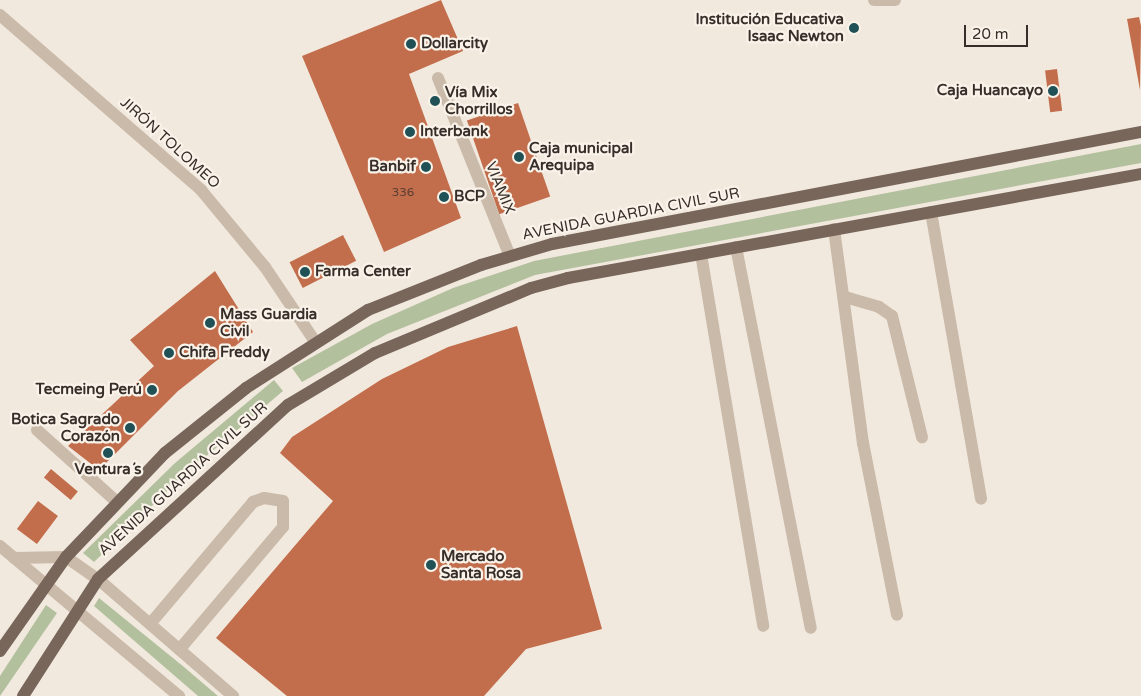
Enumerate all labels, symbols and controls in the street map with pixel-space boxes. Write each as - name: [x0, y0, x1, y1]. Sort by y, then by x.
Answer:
- place label: Institución Educativa Isaac Newton: [695, 10, 844, 45]
- scale bar: [966, 15, 1030, 47]
- marker: Institución Educativa Isaac Newton: [848, 22, 860, 34]
- text: 20 m: [972, 25, 1009, 43]
- place label: Dollarcity: [421, 35, 488, 53]
- marker: Dollarcity: [405, 38, 417, 50]
- place label: Caja Huancayo: [937, 82, 1043, 100]
- place label: Vía Mix Chorrillos: [445, 83, 513, 118]
- marker: Caja Huancayo: [1047, 85, 1059, 97]
- street label: JIRÓN TOLOMEO: [116, 93, 224, 193]
- marker: Vía Mix Chorrillos: [429, 95, 441, 107]
- place label: Interbank: [420, 123, 488, 141]
- marker: Interbank: [404, 126, 416, 138]
- place label: Caja municipal Arequipa: [529, 139, 633, 174]
- marker: Caja municipal Arequipa: [513, 151, 525, 163]
- place label: Banbif: [369, 158, 416, 176]
- street label: VIAMIX: [481, 159, 519, 217]
- marker: Banbif: [420, 161, 432, 173]
- street label: AVENIDA GUARDIA CIVIL SUR: [521, 184, 741, 244]
- house number: 336: [392, 186, 414, 200]
- place label: BCP: [454, 188, 485, 206]
- marker: BCP: [438, 191, 450, 203]
- place label: Farma Center: [315, 263, 411, 281]
- marker: Farma Center: [299, 266, 311, 278]
- place label: Mass Guardia Civil: [220, 305, 317, 340]
- marker: Mass Guardia Civil: [204, 317, 216, 329]
- place label: Chifa Freddy: [179, 344, 270, 362]
- marker: Chifa Freddy: [163, 347, 175, 359]
- place label: Tecmeing Perú: [36, 381, 142, 399]
- marker: Tecmeing Perú: [146, 384, 158, 396]
- street label: AVENIDA GUARDIA CIVIL SUR: [95, 398, 271, 560]
- place label: Botica Sagrado Corazón: [11, 410, 120, 445]
- marker: Botica Sagrado Corazón: [124, 422, 136, 434]
- marker: Ventura´s: [102, 447, 114, 459]
- place label: Ventura´s: [75, 461, 141, 479]
- place label: Mercado Santa Rosa: [441, 547, 521, 582]
- marker: Mercado Santa Rosa: [425, 559, 437, 571]

